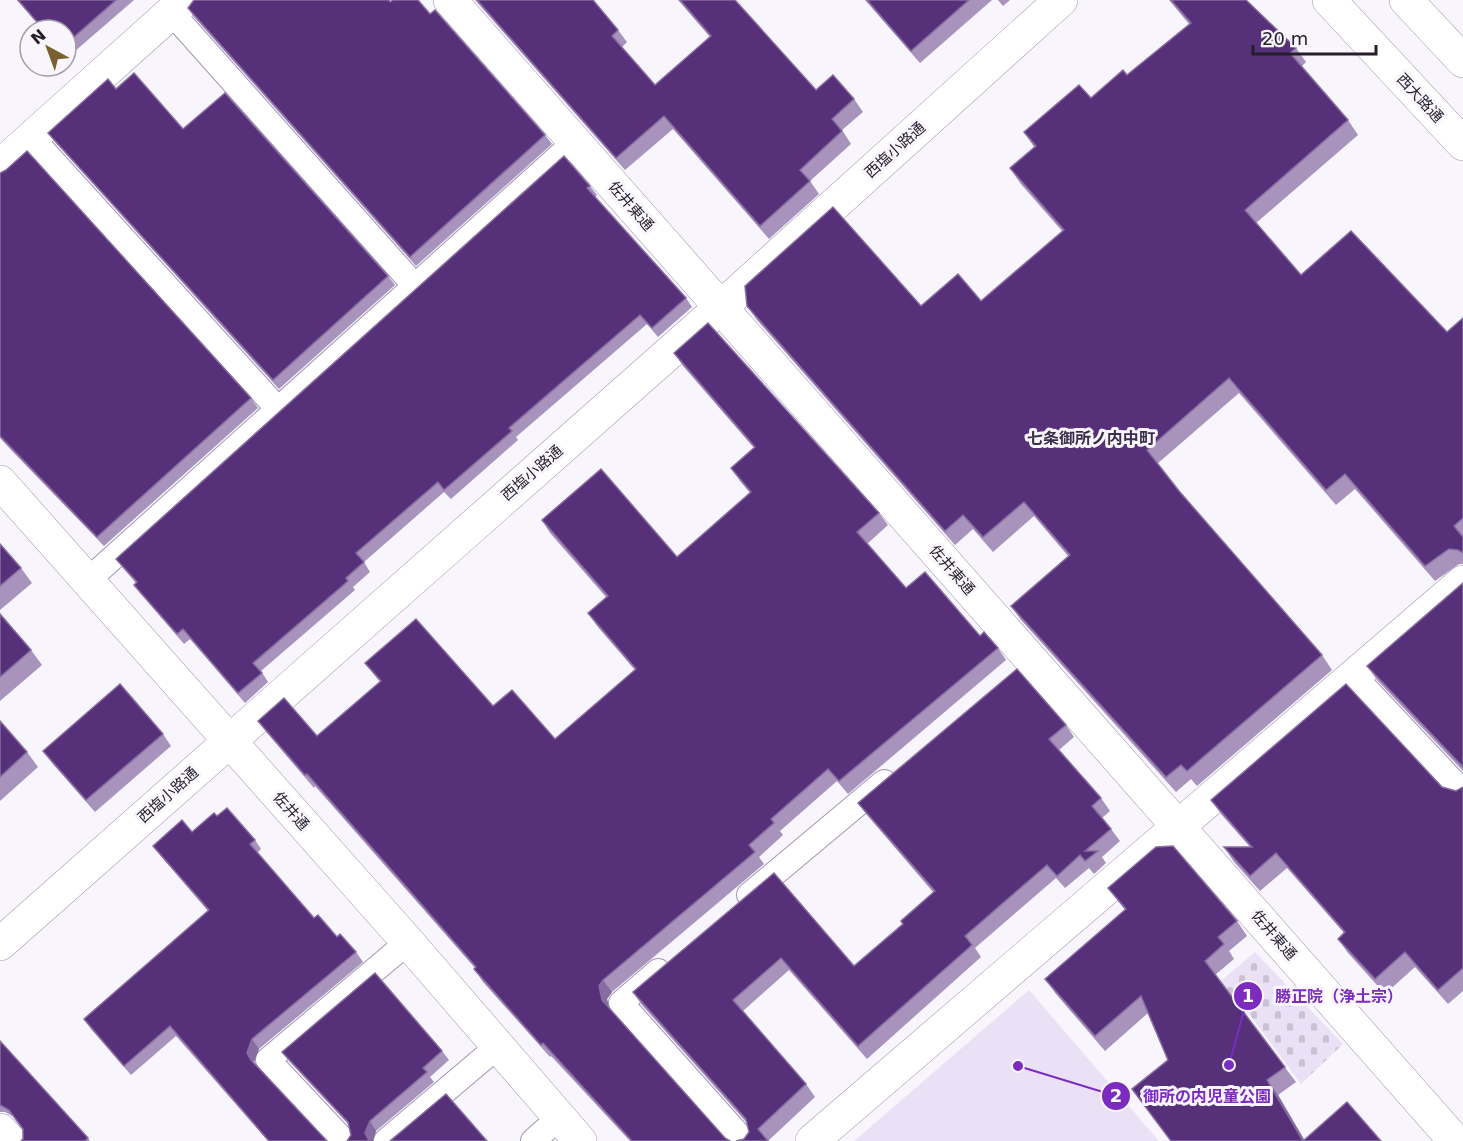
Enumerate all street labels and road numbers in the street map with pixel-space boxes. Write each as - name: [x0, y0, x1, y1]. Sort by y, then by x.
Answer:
- street label: 西大路通: [1393, 70, 1447, 126]
- street label: 西塩小路通: [861, 118, 929, 182]
- street label: 佐井東通: [605, 177, 657, 235]
- street label: 西塩小路通: [498, 442, 566, 504]
- street label: 佐井東通: [926, 541, 978, 599]
- street label: 西塩小路通: [134, 763, 202, 827]
- street label: 佐井通: [269, 788, 313, 834]
- street label: 佐井東通: [1248, 906, 1300, 964]

